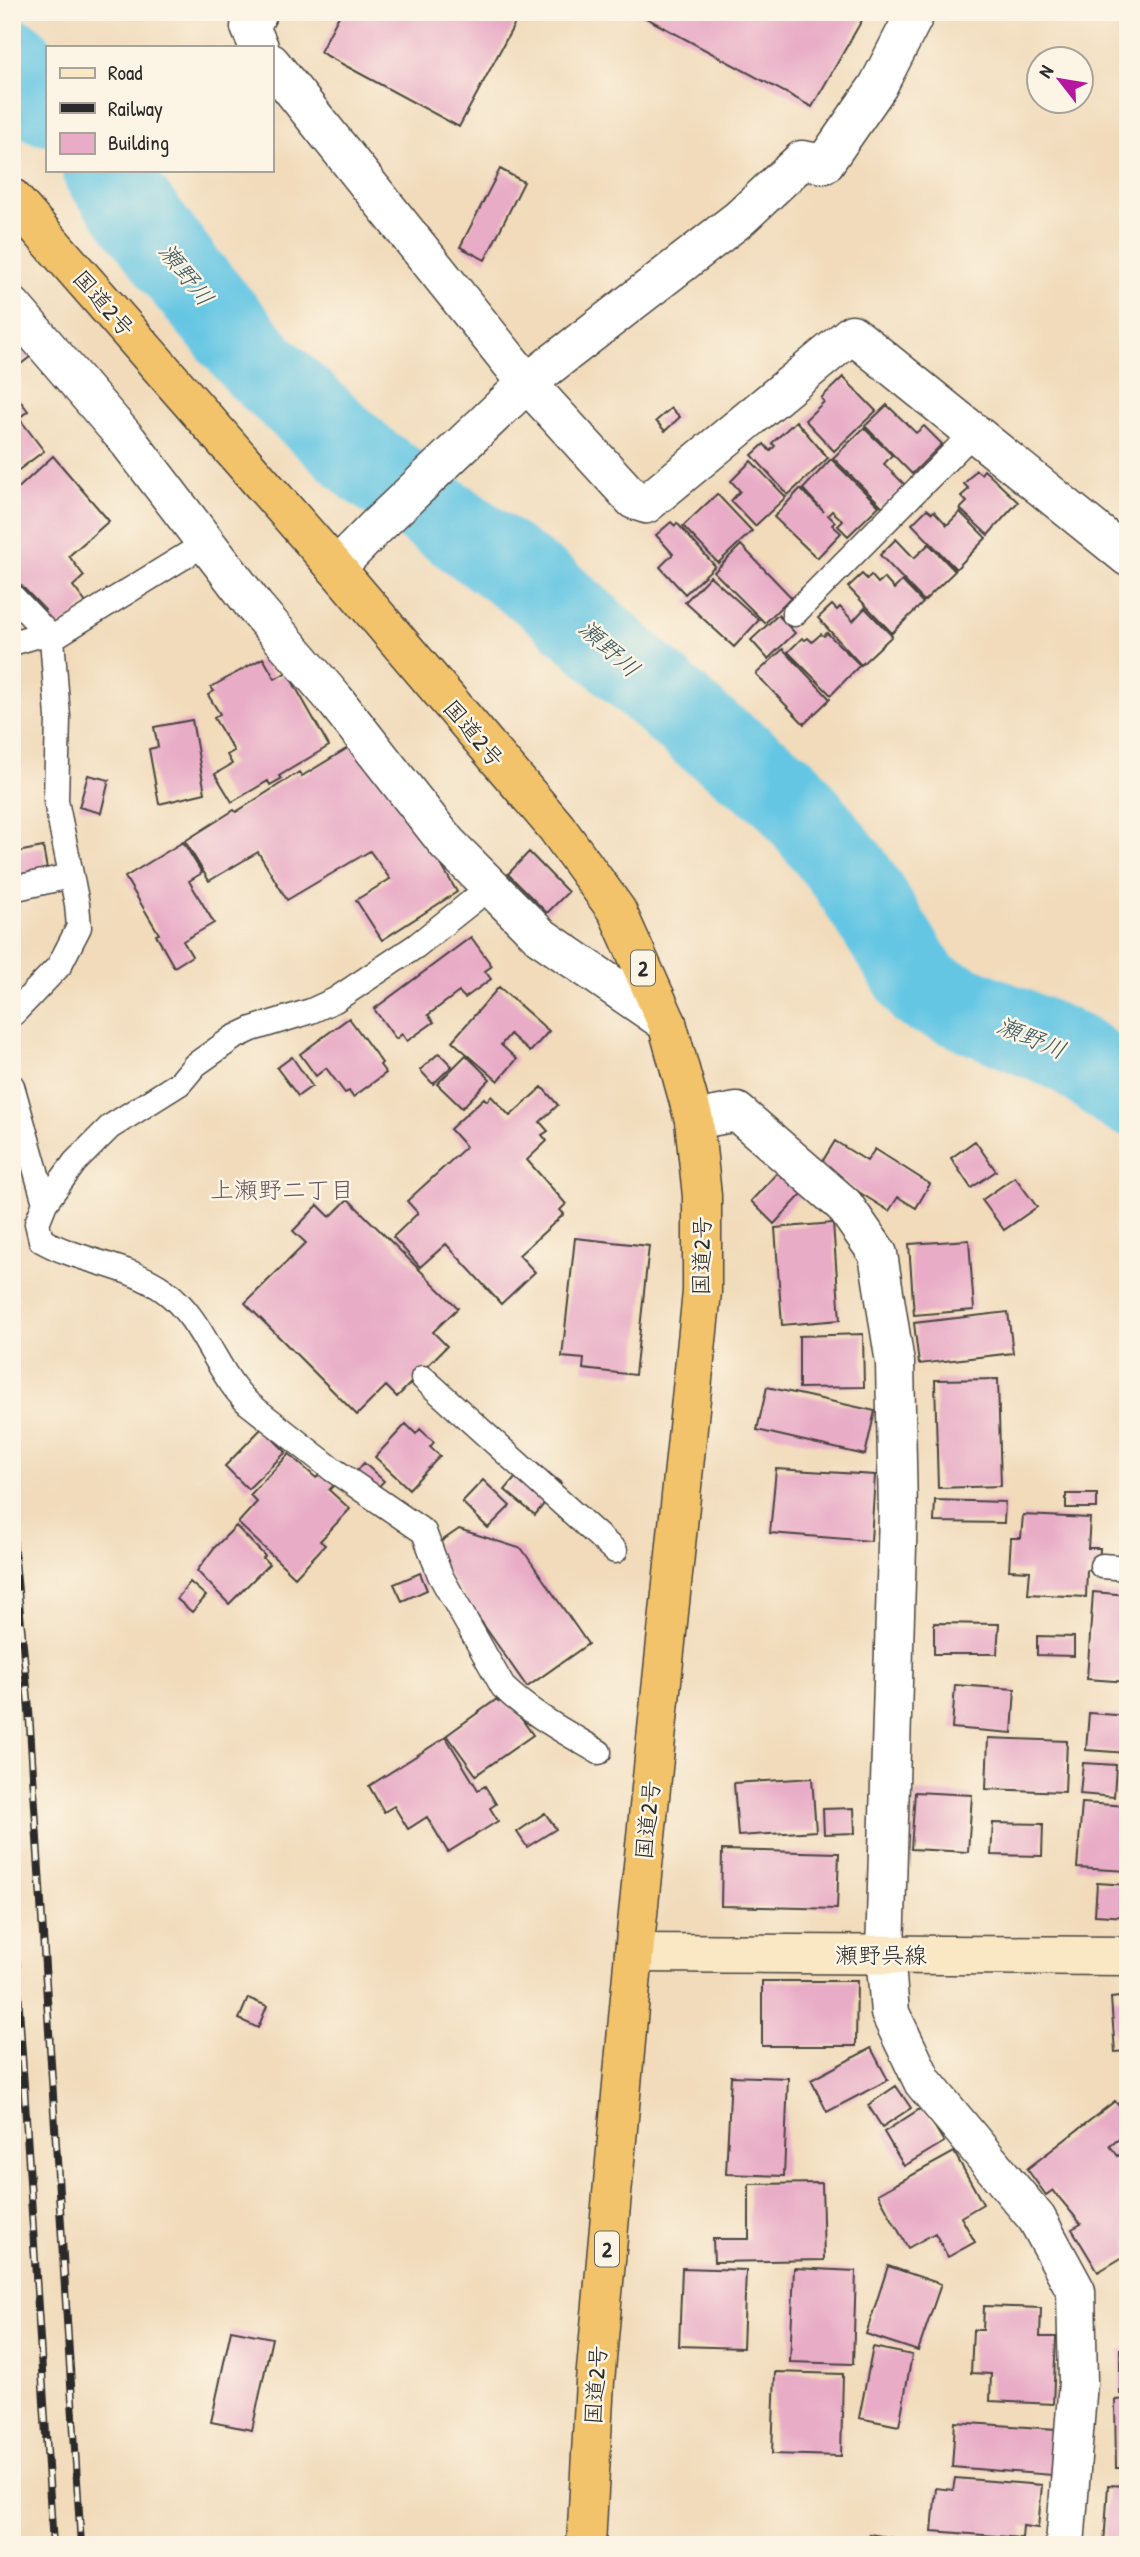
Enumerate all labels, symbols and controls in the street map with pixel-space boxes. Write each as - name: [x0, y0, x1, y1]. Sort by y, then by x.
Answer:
- legend: [46, 46, 273, 172]
- north arrow: [1024, 46, 1094, 116]
- text: Road: [108, 58, 142, 87]
- text: N: [1032, 60, 1059, 82]
- text: Railway: [108, 94, 163, 123]
- text: Building: [108, 128, 169, 157]
- water label: 瀬野川: [152, 236, 222, 312]
- street label: 国道2号: [66, 263, 142, 343]
- water label: 瀬野川: [573, 612, 647, 684]
- street label: 国道2号: [436, 692, 512, 774]
- road number: 2: [631, 950, 655, 986]
- water label: 瀬野川: [993, 1008, 1071, 1066]
- district label: 上瀬野二丁目: [210, 1173, 354, 1205]
- street label: 国道2号: [685, 1216, 717, 1296]
- street label: 国道2号: [627, 1779, 667, 1861]
- street label: 瀬野呉線: [835, 1939, 927, 1970]
- road number: 2: [595, 2232, 619, 2266]
- street label: 国道2号: [577, 2344, 613, 2426]

